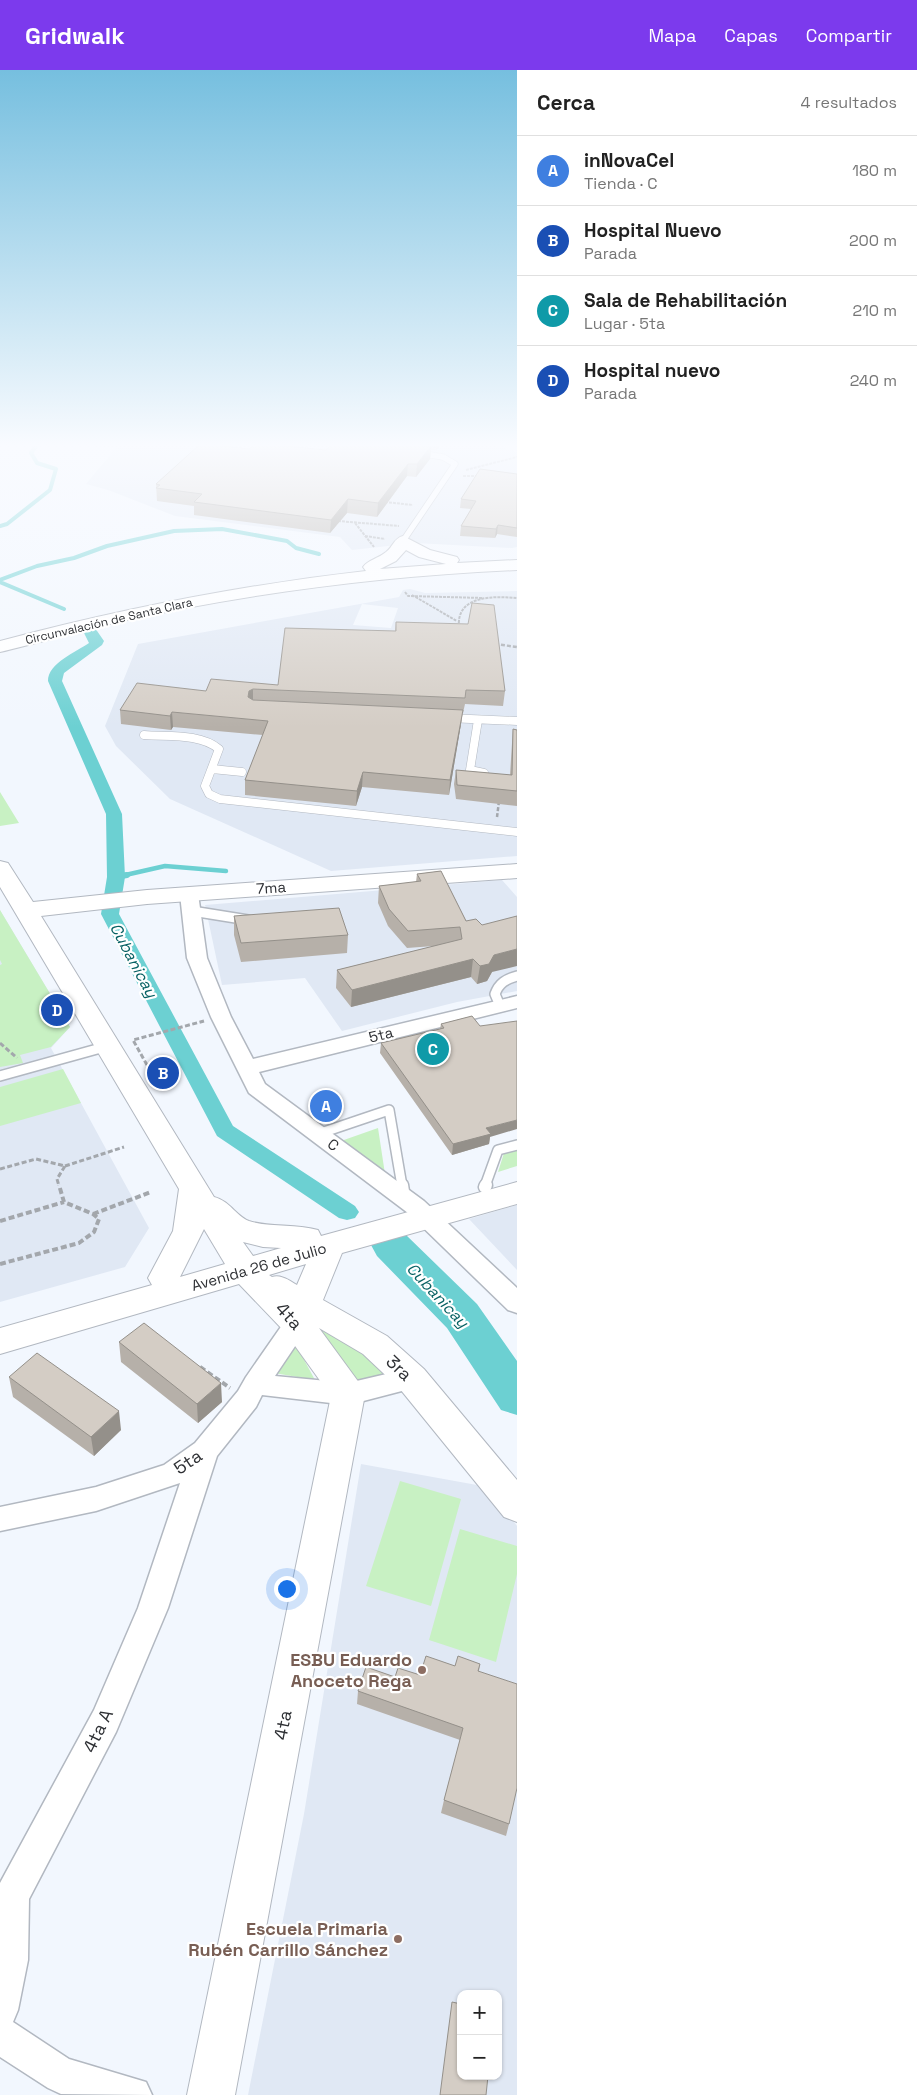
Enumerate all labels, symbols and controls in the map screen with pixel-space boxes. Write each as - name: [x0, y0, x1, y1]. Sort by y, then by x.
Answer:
- text: Gridwalk: [25, 20, 125, 51]
- text: Mapa: [648, 24, 696, 47]
- text: Capas: [724, 24, 778, 47]
- text: Compartir: [806, 24, 892, 47]
- text: Cerca: [537, 89, 595, 116]
- text: 4 resultados: [801, 92, 897, 113]
- text: inNovaCel: [584, 148, 674, 173]
- text: A: [548, 160, 558, 181]
- text: 180 m: [852, 160, 897, 181]
- text: Tienda · C: [584, 173, 657, 194]
- text: Hospital Nuevo: [584, 218, 722, 243]
- text: B: [548, 230, 558, 251]
- text: 200 m: [849, 230, 897, 251]
- text: Parada: [584, 243, 637, 264]
- text: Sala de Rehabilitación: [584, 288, 787, 313]
- text: C: [548, 300, 558, 321]
- text: 210 m: [853, 300, 897, 321]
- text: Lugar · 5ta: [584, 313, 665, 334]
- text: Hospital nuevo: [584, 358, 720, 383]
- text: D: [548, 370, 558, 391]
- text: 240 m: [850, 370, 897, 391]
- text: Parada: [584, 383, 637, 404]
- street label: Circunvalación de Santa Clara: [24, 594, 194, 648]
- street label: 7ma: [255, 877, 287, 898]
- water label: Cubanicay: [105, 919, 163, 1002]
- pin: D: [41, 991, 73, 1029]
- street label: 5ta: [367, 1022, 395, 1047]
- pin: C: [417, 1030, 449, 1068]
- pin: B: [147, 1054, 179, 1092]
- pin: A: [310, 1087, 342, 1125]
- street label: C: [324, 1134, 343, 1155]
- street label: Avenida 26 de Julio: [189, 1238, 329, 1295]
- water label: Cubanicay: [402, 1258, 474, 1333]
- street label: 4ta: [271, 1297, 308, 1334]
- street label: 3ra: [381, 1350, 417, 1386]
- street label: 5ta: [169, 1444, 206, 1479]
- your location: [274, 1576, 300, 1602]
- place label: ESBU Eduardo Anoceto Rega: [290, 1648, 413, 1692]
- marker: ESBU Eduardo Anoceto Rega: [416, 1664, 428, 1676]
- street label: 4ta A: [77, 1705, 118, 1756]
- street label: 4ta: [268, 1708, 297, 1742]
- place label: Escuela Primaria Rubén Carrillo Sánchez: [188, 1917, 389, 1961]
- marker: Escuela Primaria Rubén Carrillo Sánchez: [392, 1933, 404, 1945]
- map controls: [457, 1990, 502, 2080]
- button: +: [457, 1990, 502, 2035]
- button: −: [457, 2035, 502, 2080]

